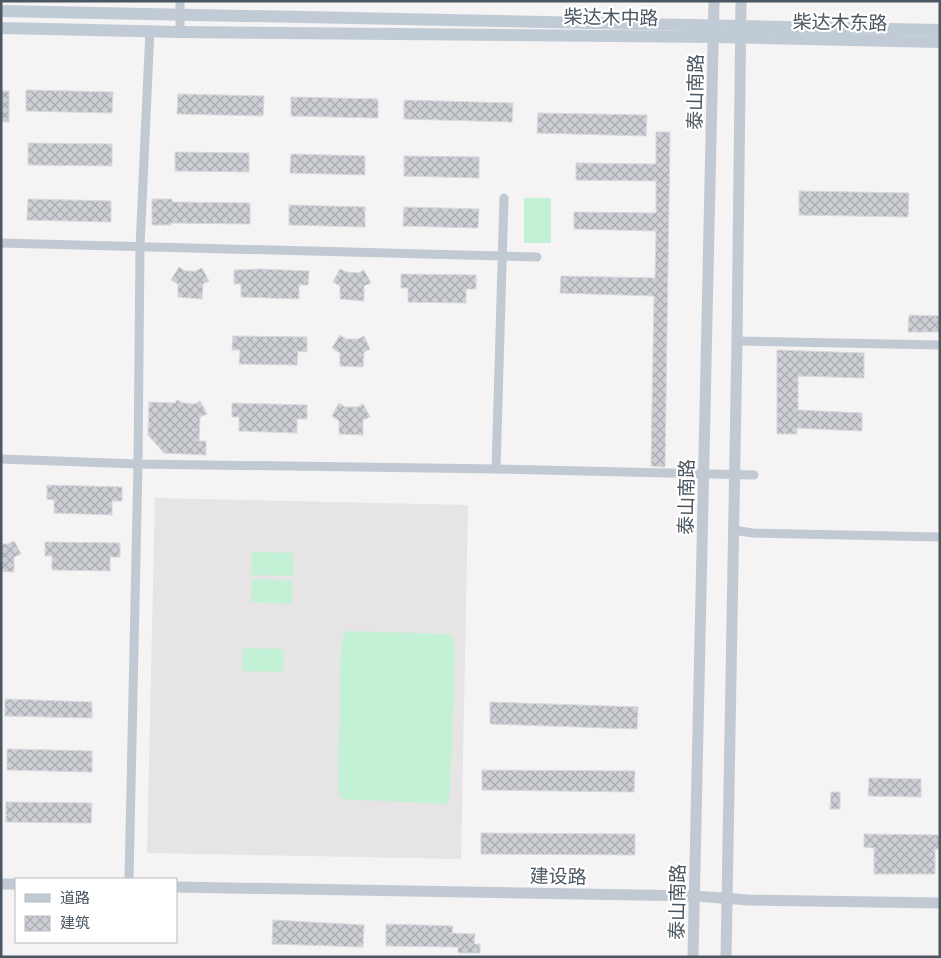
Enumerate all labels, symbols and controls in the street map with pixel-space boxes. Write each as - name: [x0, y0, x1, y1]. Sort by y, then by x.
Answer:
- street label: 柴达木中路: [563, 5, 659, 31]
- street label: 柴达木东路: [792, 10, 888, 36]
- street label: 泰山南路: [683, 54, 709, 130]
- street label: 泰山南路: [674, 459, 700, 535]
- street label: 泰山南路: [665, 864, 691, 940]
- street label: 建设路: [529, 865, 587, 889]
- legend: [15, 878, 178, 943]
- text: 道路: [60, 889, 90, 907]
- text: 建筑: [60, 914, 90, 932]

